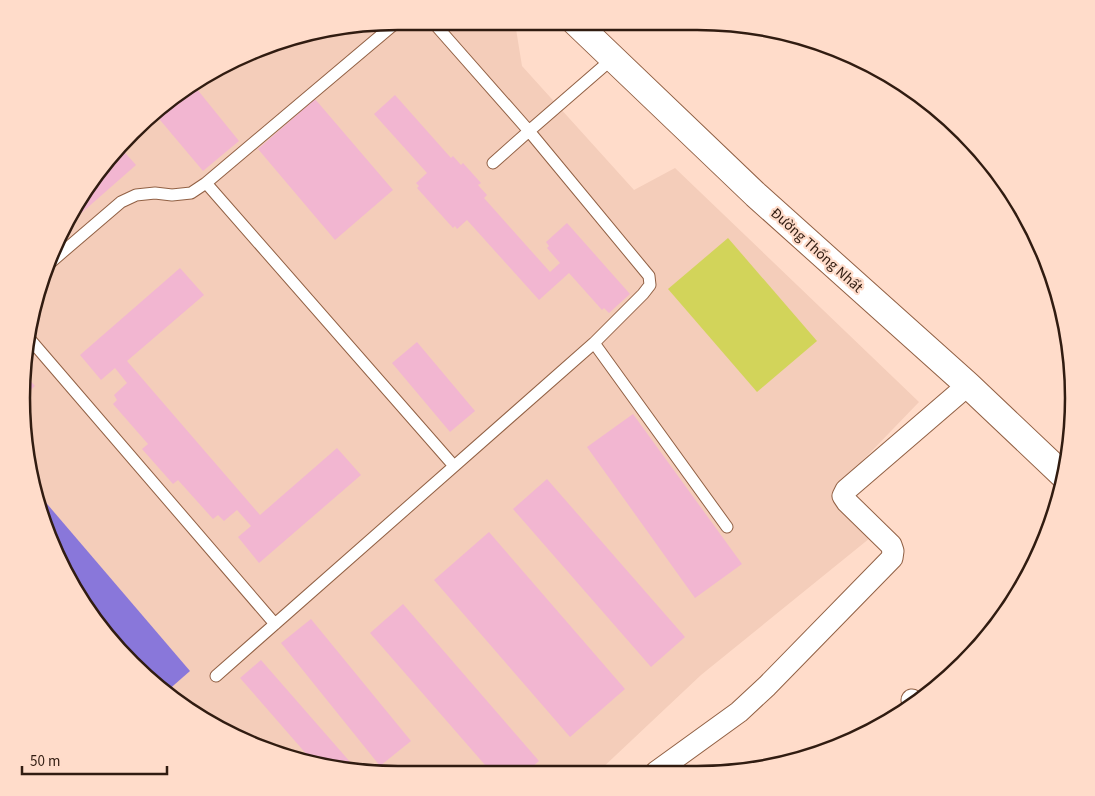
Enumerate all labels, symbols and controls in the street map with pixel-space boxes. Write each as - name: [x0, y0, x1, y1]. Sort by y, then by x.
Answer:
- street label: Đường Thống Nhất: [766, 203, 868, 298]
- scale bar: [22, 744, 168, 776]
- text: 50 m: [30, 751, 60, 772]

